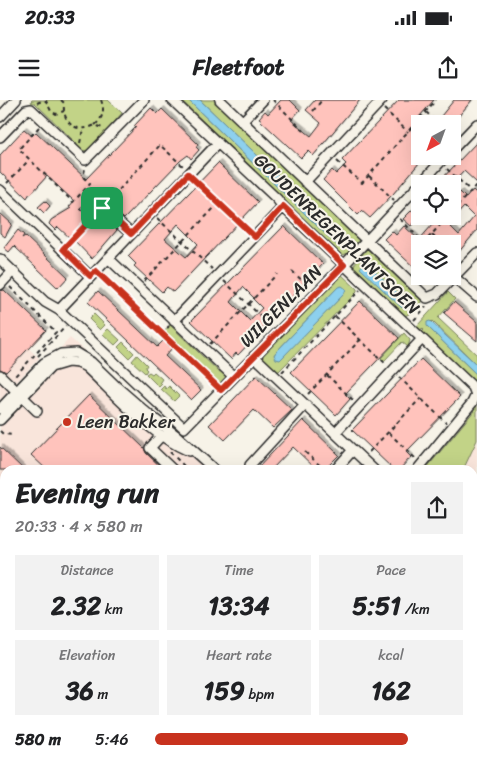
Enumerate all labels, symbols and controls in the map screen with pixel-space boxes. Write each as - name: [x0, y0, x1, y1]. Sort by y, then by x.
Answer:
- text: 20:33: [25, 1, 75, 34]
- text: Fleetfoot: [193, 48, 284, 87]
- icon: menu: [15, 54, 43, 82]
- icon: share: [434, 54, 462, 82]
- north arrow: [411, 115, 461, 165]
- map controls: [411, 115, 461, 285]
- street label: GOUDENREGENPLANTSOEN: [246, 145, 428, 323]
- button: locate: [411, 175, 461, 225]
- pin: [81, 187, 123, 229]
- icon: arrive: [88, 194, 116, 222]
- button: layers: [411, 235, 461, 285]
- street label: WILGENLAAN: [232, 256, 331, 355]
- place label: Leen Bakker: [77, 406, 176, 438]
- marker: Leen Bakker: [61, 416, 73, 428]
- text: Evening run: [15, 468, 159, 517]
- button: share: [411, 482, 463, 534]
- text: 20:33 · 4 × 580 m: [15, 512, 143, 541]
- text: Distance: [60, 558, 114, 583]
- text: Time: [224, 558, 254, 583]
- text: Pace: [376, 558, 406, 583]
- text: 2.32: [51, 583, 101, 628]
- text: 13:34: [208, 583, 270, 628]
- text: 5:51: [352, 583, 401, 628]
- text: km: [101, 597, 123, 622]
- text: /km: [401, 597, 430, 622]
- text: Elevation: [59, 643, 115, 668]
- text: Heart rate: [206, 643, 272, 668]
- text: kcal: [378, 643, 404, 668]
- text: 36: [66, 668, 94, 713]
- text: 159: [204, 668, 245, 713]
- text: 162: [371, 668, 411, 713]
- text: m: [94, 682, 108, 707]
- text: bpm: [245, 682, 274, 707]
- text: 580 m: [15, 725, 61, 754]
- text: 5:46: [95, 725, 129, 754]

